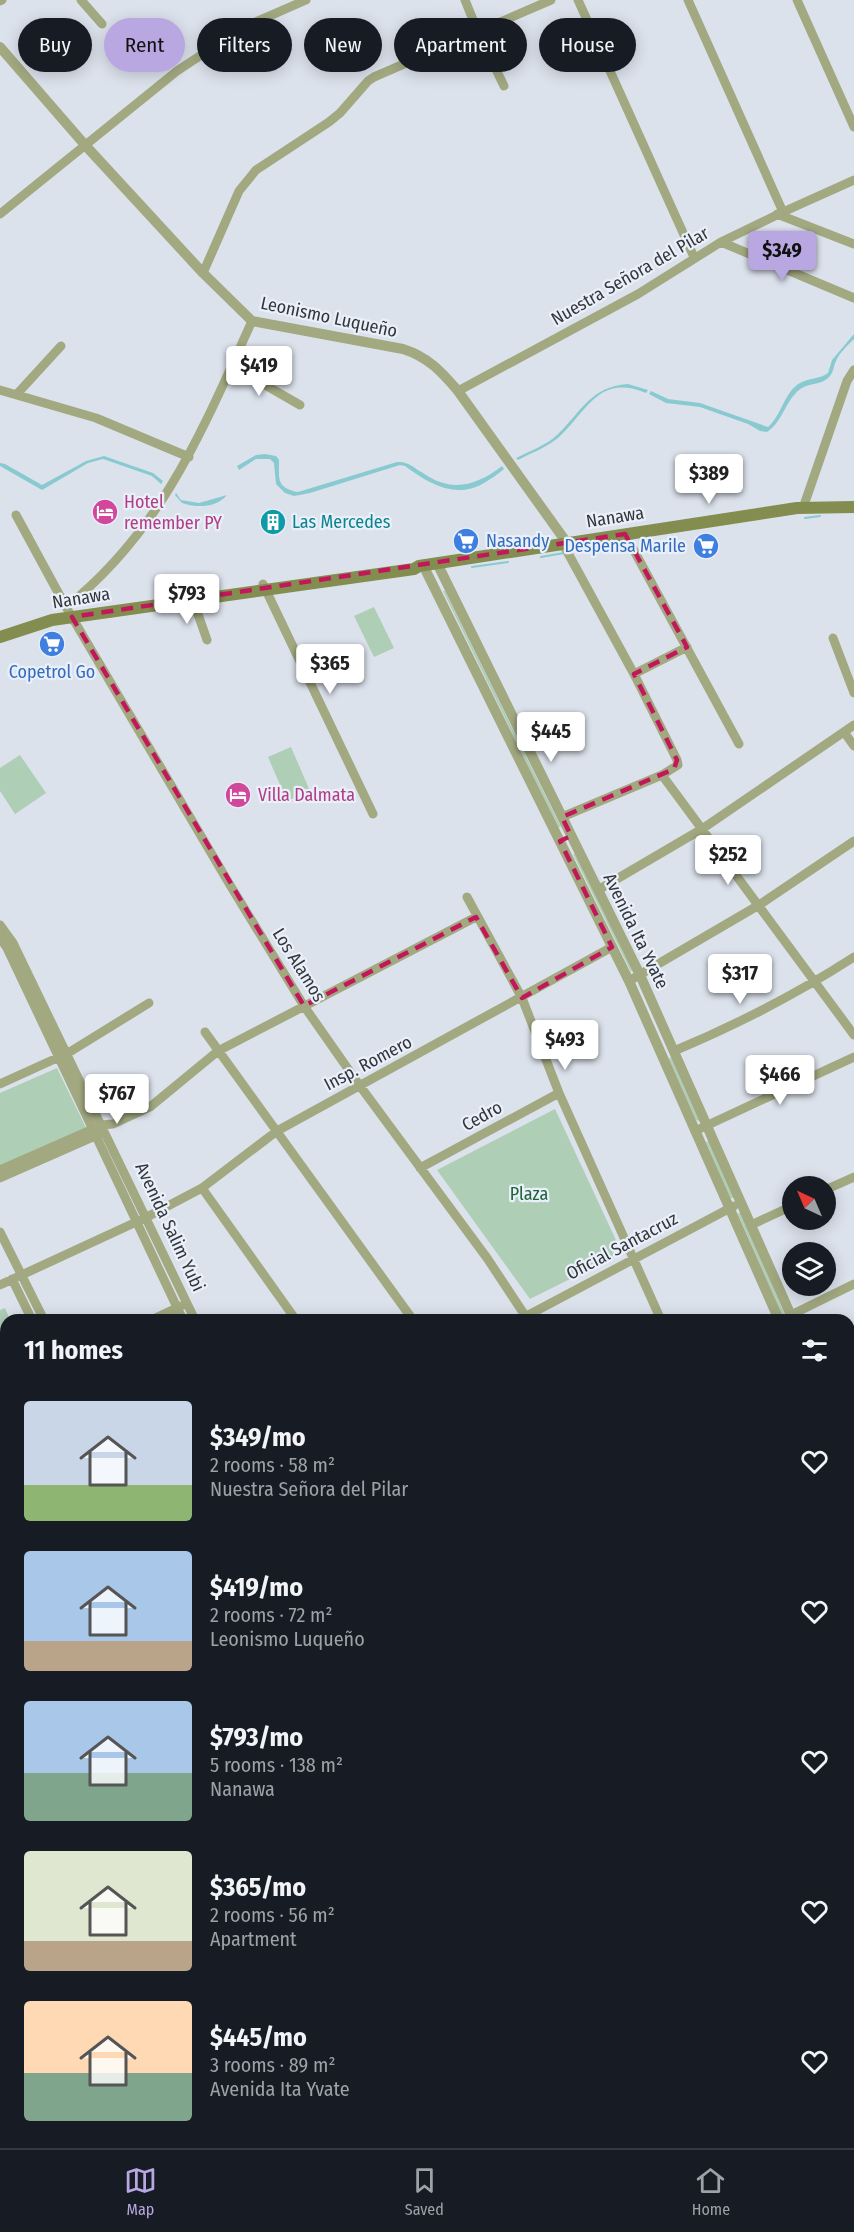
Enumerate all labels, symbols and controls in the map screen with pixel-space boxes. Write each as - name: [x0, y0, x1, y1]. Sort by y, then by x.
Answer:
- chip: Buy: [18, 18, 92, 72]
- chip: Rent: [104, 18, 185, 72]
- chip: Filters: [197, 18, 292, 72]
- chip: New: [304, 18, 382, 72]
- chip: Apartment: [394, 18, 527, 72]
- chip: House: [539, 18, 636, 72]
- street label: Nuestra Señora del Pilar: [547, 222, 713, 330]
- pin: $349: [746, 231, 818, 282]
- text: $349: [762, 238, 802, 262]
- street label: Leonismo Luqueño: [259, 292, 399, 342]
- pin: $419: [223, 346, 295, 397]
- text: $419: [240, 353, 278, 377]
- pin: $389: [673, 454, 745, 505]
- text: $389: [689, 461, 729, 485]
- place label: Hotel remember PY: [124, 491, 222, 534]
- hotel icon: Hotel remember PY: [90, 497, 120, 527]
- street label: Nanawa: [584, 502, 646, 532]
- building icon: Las Mercedes: [258, 507, 288, 537]
- place label: Las Mercedes: [292, 511, 391, 533]
- supermarket icon: Nasandy: [451, 526, 481, 556]
- place label: Nasandy: [486, 530, 549, 552]
- supermarket icon: Despensa Marile: [691, 531, 721, 561]
- place label: Despensa Marile: [564, 535, 686, 557]
- pin: $793: [151, 574, 223, 625]
- text: $793: [168, 581, 206, 605]
- street label: Nanawa: [50, 583, 112, 613]
- supermarket icon: Copetrol Go: [37, 629, 67, 659]
- pin: $365: [294, 644, 366, 695]
- text: $365: [310, 651, 350, 675]
- place label: Copetrol Go: [9, 661, 95, 683]
- pin: $445: [515, 712, 587, 763]
- text: $445: [531, 719, 571, 743]
- hotel icon: Villa Dalmata: [223, 780, 253, 810]
- place label: Villa Dalmata: [258, 784, 355, 806]
- pin: $252: [692, 835, 764, 886]
- text: $252: [709, 842, 747, 866]
- street label: Avenida Ita Yvate: [599, 870, 673, 992]
- street label: Los Alamos: [268, 924, 330, 1006]
- pin: $317: [704, 954, 776, 1005]
- text: $317: [722, 961, 758, 985]
- pin: $493: [529, 1020, 601, 1071]
- text: $493: [545, 1027, 585, 1051]
- street label: Insp. Romero: [320, 1031, 416, 1095]
- pin: $466: [744, 1055, 816, 1106]
- text: $466: [759, 1062, 801, 1086]
- pin: $767: [81, 1074, 153, 1125]
- text: $767: [99, 1081, 135, 1105]
- street label: Cedro: [458, 1096, 506, 1136]
- street label: Avenida Salim Yubi: [131, 1159, 209, 1295]
- north arrow: [782, 1176, 836, 1230]
- map controls: [782, 1176, 836, 1296]
- park label: Plaza: [510, 1183, 548, 1205]
- street label: Oficial Santacruz: [563, 1207, 681, 1285]
- button: layers: [782, 1242, 836, 1296]
- icon: filters: [798, 1334, 831, 1367]
- text: 11 homes: [24, 1335, 123, 1366]
- text: $349/mo: [210, 1422, 306, 1453]
- icon: home: [72, 1425, 144, 1497]
- icon: heart: [798, 1445, 831, 1478]
- text: 2 rooms · 58 m²: [210, 1453, 335, 1477]
- text: Nuestra Señora del Pilar: [210, 1477, 408, 1501]
- text: $419/mo: [210, 1572, 303, 1603]
- icon: home: [72, 1575, 144, 1647]
- icon: heart: [798, 1595, 831, 1628]
- text: 2 rooms · 72 m²: [210, 1603, 332, 1627]
- text: Leonismo Luqueño: [210, 1627, 365, 1651]
- text: $793/mo: [210, 1722, 303, 1753]
- icon: home: [72, 1725, 144, 1797]
- icon: heart: [798, 1745, 831, 1778]
- text: 5 rooms · 138 m²: [210, 1753, 343, 1777]
- text: Nanawa: [210, 1777, 275, 1801]
- text: $365/mo: [210, 1872, 306, 1903]
- icon: home: [72, 1875, 144, 1947]
- icon: heart: [798, 1895, 831, 1928]
- text: 2 rooms · 56 m²: [210, 1903, 335, 1927]
- text: Apartment: [210, 1927, 297, 1951]
- text: $445/mo: [210, 2022, 307, 2053]
- icon: home: [72, 2025, 144, 2097]
- icon: heart: [798, 2045, 831, 2078]
- text: 3 rooms · 89 m²: [210, 2053, 335, 2077]
- text: Avenida Ita Yvate: [210, 2077, 350, 2101]
- tab: Map: [124, 2164, 157, 2219]
- tab: Saved: [405, 2164, 444, 2219]
- tab: Home: [692, 2164, 730, 2219]

